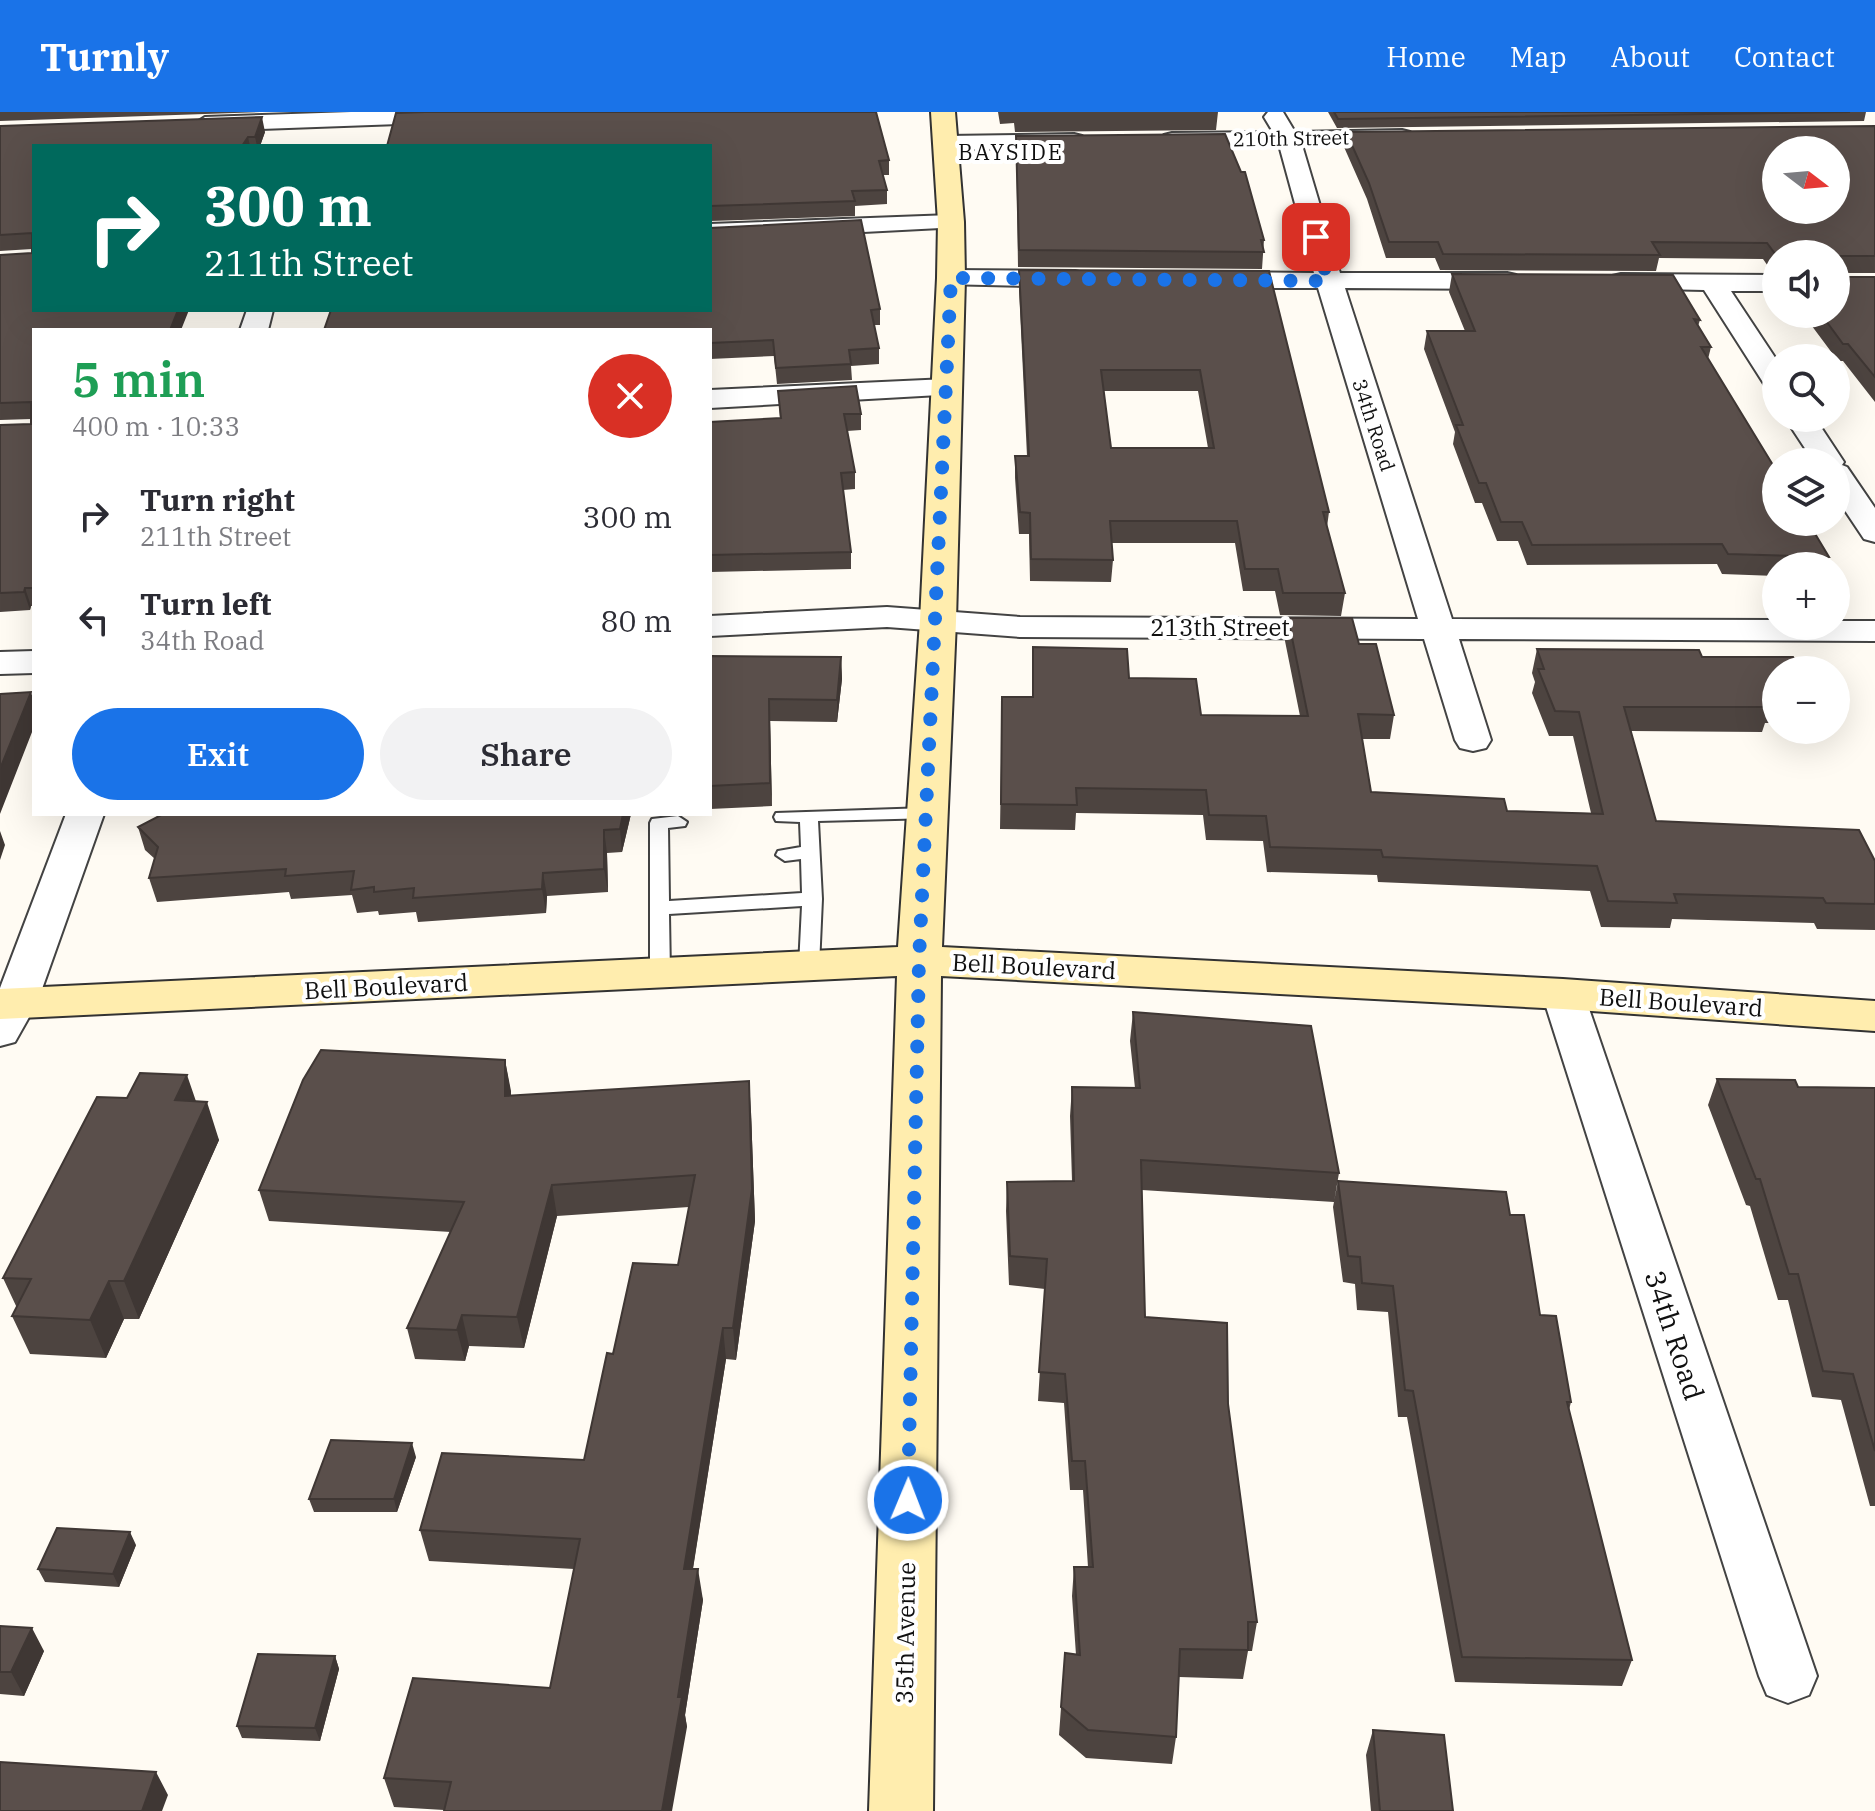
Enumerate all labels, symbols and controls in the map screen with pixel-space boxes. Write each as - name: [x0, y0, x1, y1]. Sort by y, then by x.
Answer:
- text: Turnly: [40, 32, 169, 81]
- text: Home: [1386, 38, 1466, 75]
- text: Map: [1510, 38, 1567, 75]
- text: About: [1611, 38, 1690, 75]
- text: Contact: [1734, 38, 1835, 75]
- street label: 210th Street: [1233, 123, 1349, 153]
- north arrow: [1762, 136, 1850, 224]
- map controls: [1762, 136, 1850, 744]
- district label: BAYSIDE: [958, 137, 1064, 166]
- text: 300 m: [204, 169, 372, 241]
- icon: right: [72, 176, 176, 280]
- pin: [1282, 203, 1350, 271]
- icon: arrive: [1294, 215, 1338, 259]
- text: 211th Street: [204, 239, 413, 286]
- button: sound: [1762, 240, 1850, 328]
- button: search: [1762, 344, 1850, 432]
- text: 5 min: [72, 348, 205, 410]
- button: close: [588, 354, 672, 438]
- street label: 34th Road: [1346, 375, 1402, 475]
- text: 400 m · 10:33: [72, 409, 240, 443]
- button: layers: [1762, 448, 1850, 536]
- text: Turn right: [140, 480, 295, 519]
- icon: right: [72, 494, 116, 538]
- text: 300 m: [582, 497, 672, 536]
- text: 211th Street: [140, 519, 291, 553]
- button: +: [1762, 552, 1850, 640]
- text: Turn left: [140, 584, 272, 623]
- icon: left: [72, 598, 116, 642]
- text: 80 m: [600, 601, 672, 640]
- street label: 213th Street: [1150, 611, 1290, 643]
- text: 34th Road: [140, 623, 265, 657]
- button: −: [1762, 656, 1850, 744]
- button: Exit: [72, 708, 364, 800]
- button: Share: [380, 708, 672, 800]
- street label: Bell Boulevard: [951, 946, 1117, 986]
- street label: Bell Boulevard: [303, 966, 469, 1006]
- street label: Bell Boulevard: [1598, 980, 1764, 1024]
- street label: 34th Road: [1637, 1265, 1713, 1405]
- position arrow: [866, 1458, 950, 1542]
- street label: 35th Avenue: [888, 1562, 922, 1704]

